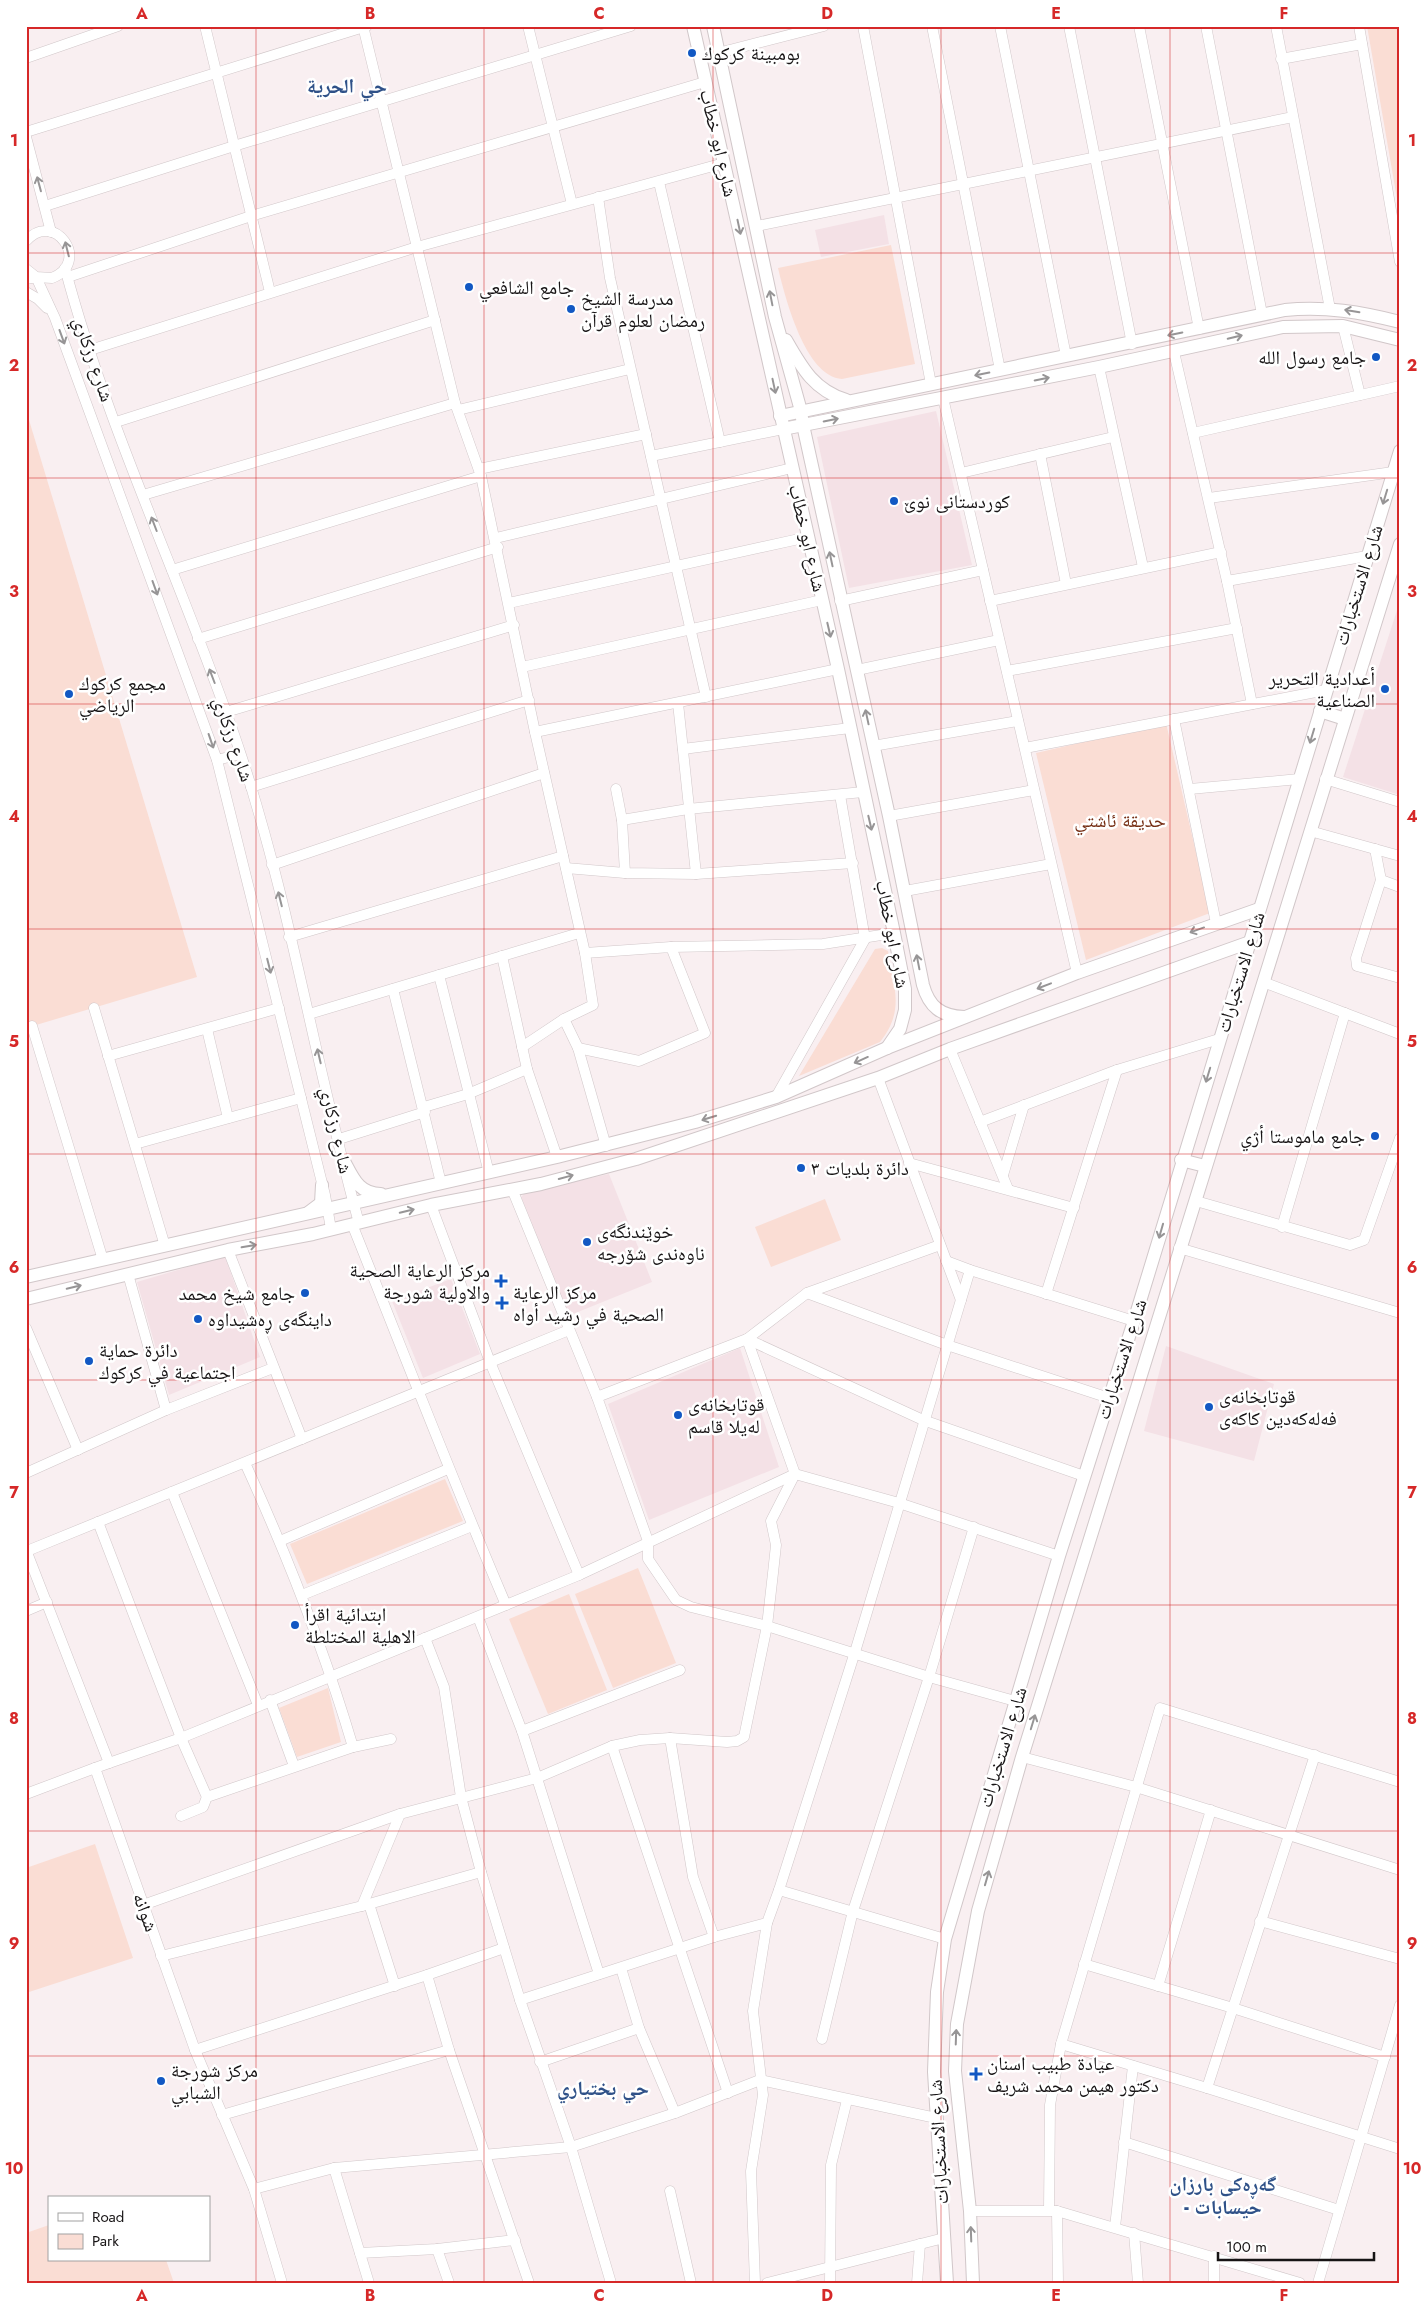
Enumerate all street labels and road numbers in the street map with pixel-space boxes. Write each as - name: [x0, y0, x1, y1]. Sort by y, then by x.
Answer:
- street label: شارع ابو خطاب: [693, 87, 744, 200]
- street label: شارع رزكاري: [65, 313, 121, 406]
- street label: شارع ابو خطاب: [782, 482, 833, 595]
- street label: شارع الاستخبارات: [1327, 521, 1390, 649]
- street label: شارع رزكاري: [205, 693, 261, 786]
- street label: شارع ابو خطاب: [869, 878, 916, 990]
- street label: شارع الاستخبارات: [1209, 908, 1272, 1036]
- street label: شارع رزكاري: [312, 1084, 360, 1177]
- street label: شارع الاستخبارات: [1089, 1296, 1154, 1423]
- street label: شارع الاستخبارات: [971, 1683, 1034, 1811]
- street label: شوانە: [126, 1889, 165, 1935]
- street label: شارع الاستخبارات: [922, 2079, 955, 2205]

